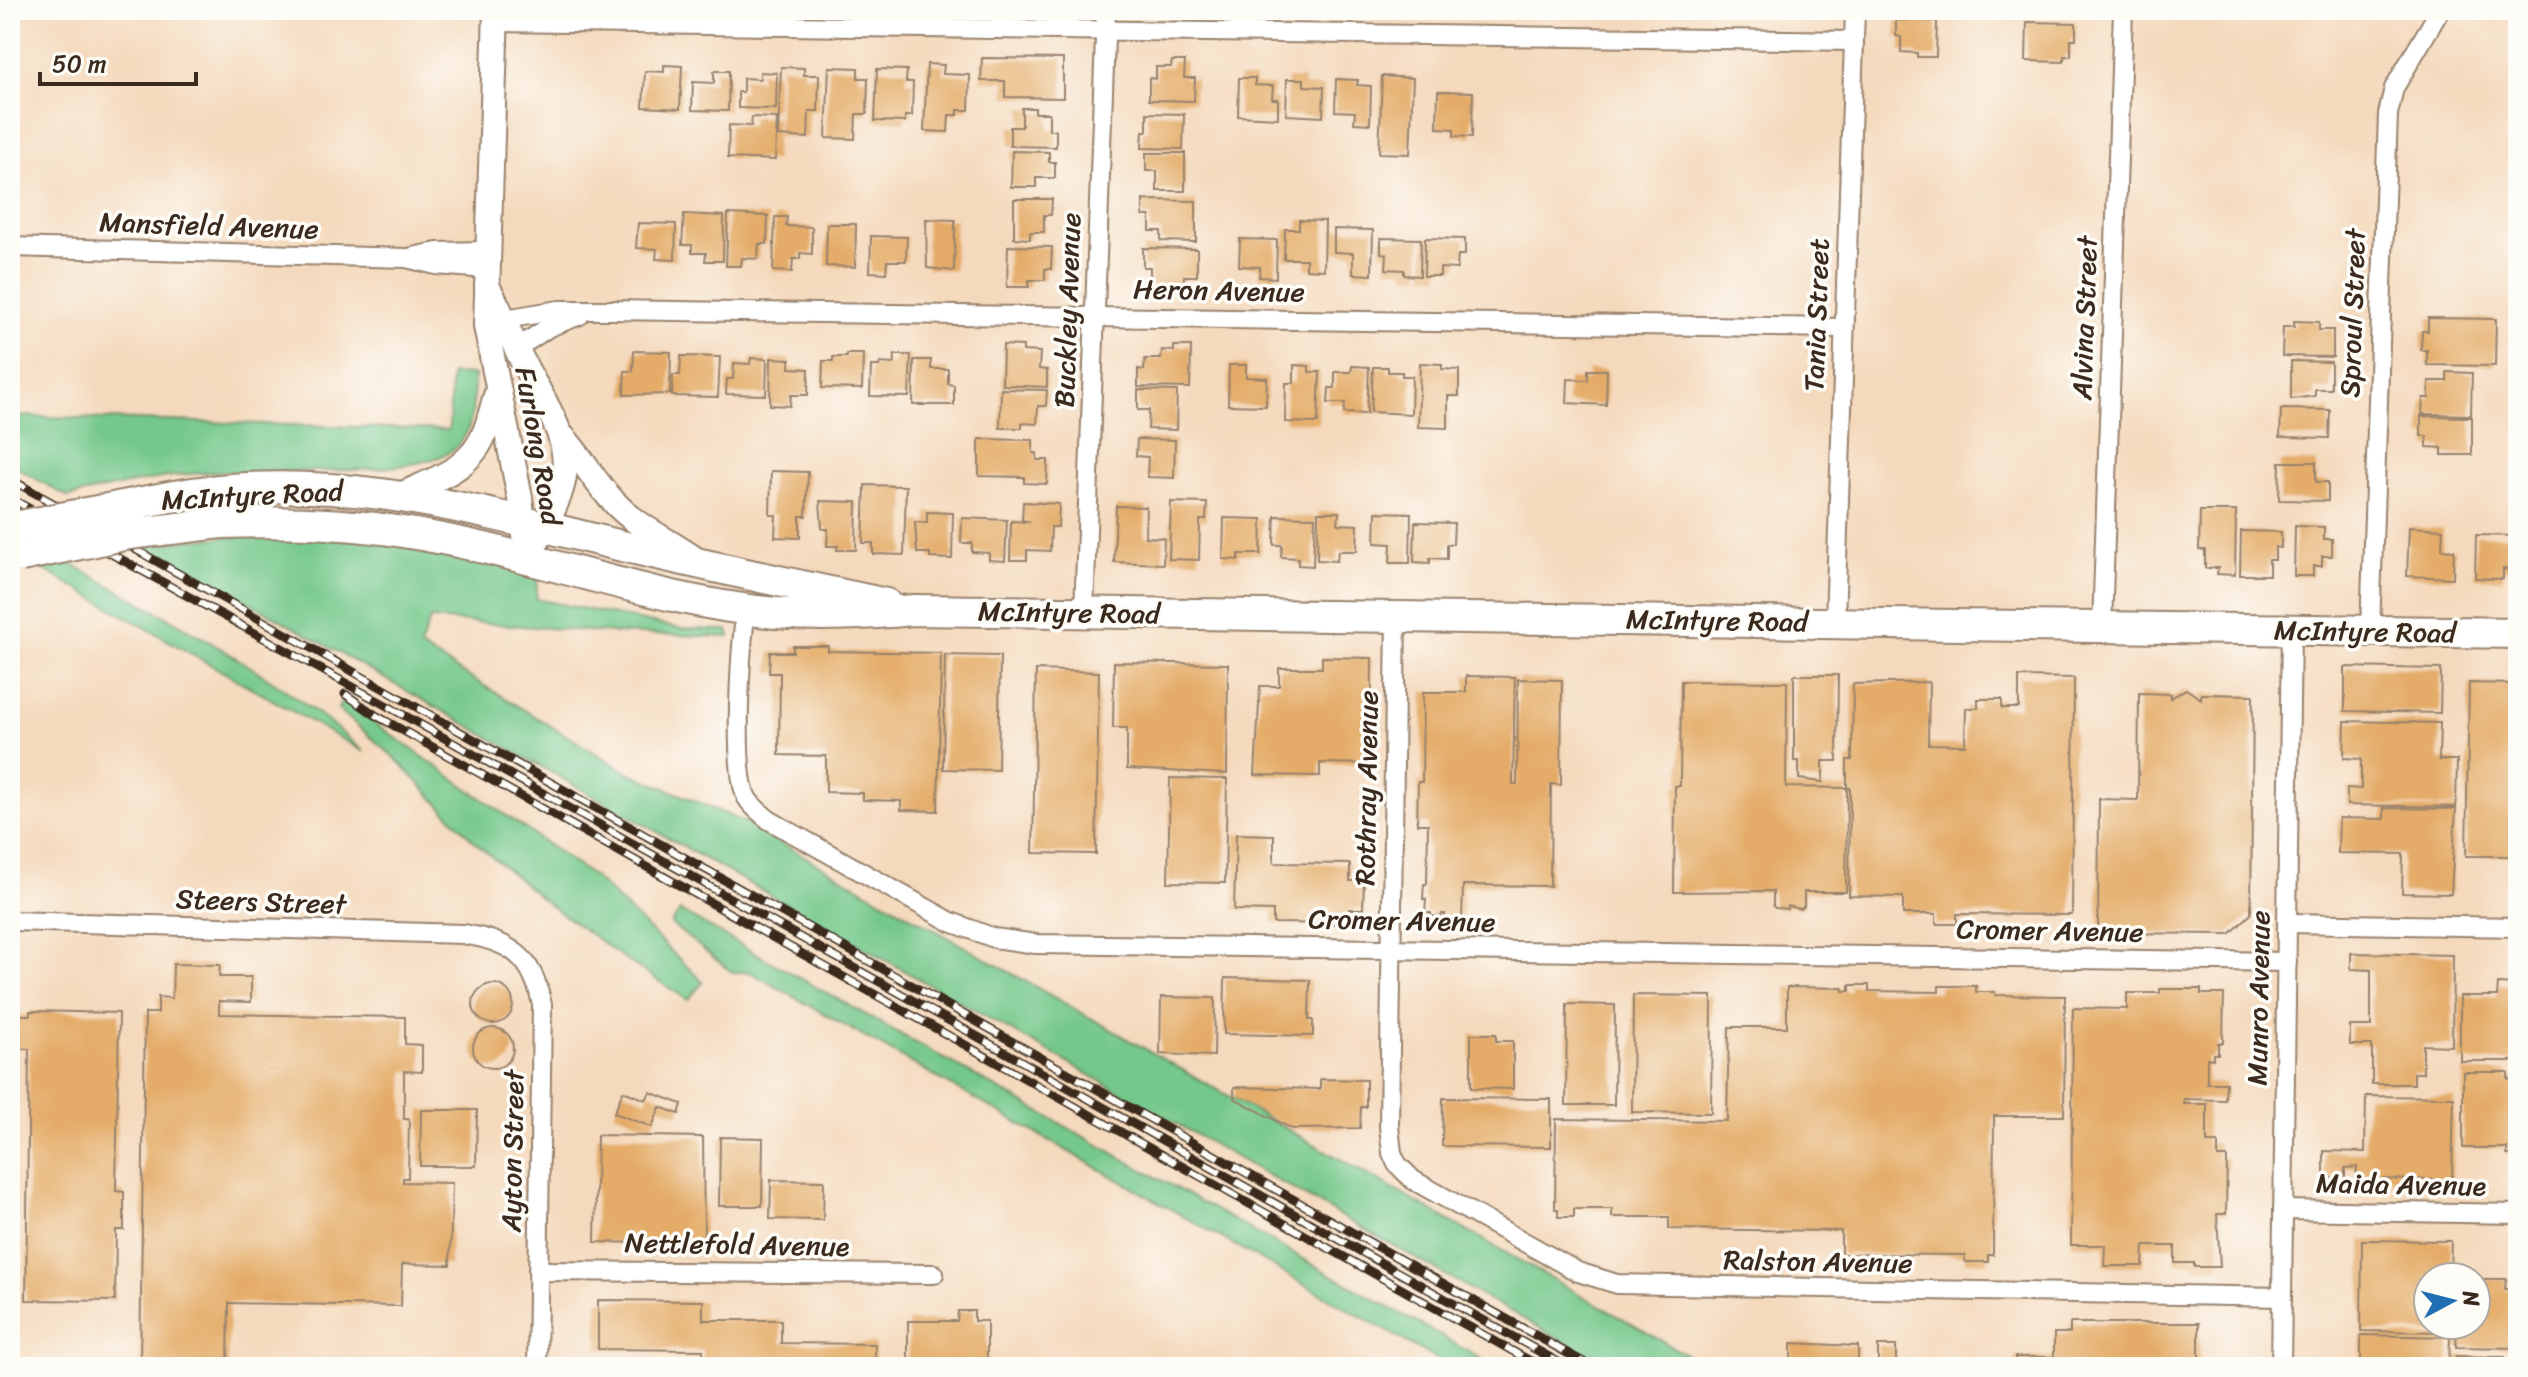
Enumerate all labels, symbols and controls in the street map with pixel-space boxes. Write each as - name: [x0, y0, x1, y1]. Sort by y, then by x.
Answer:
- scale bar: [40, 36, 196, 86]
- text: 50 m: [52, 43, 107, 85]
- street label: Mansfield Avenue: [98, 197, 320, 254]
- street label: Buckley Avenue: [1040, 212, 1095, 408]
- street label: Sproul Street: [2325, 226, 2380, 398]
- street label: Alvina Street: [2057, 233, 2112, 402]
- street label: Tania Street: [1789, 237, 1844, 393]
- street label: Heron Avenue: [1133, 265, 1305, 316]
- street label: Furlong Road: [500, 363, 577, 531]
- street label: McIntyre Road: [160, 466, 346, 525]
- street label: McIntyre Road: [978, 586, 1163, 639]
- street label: McIntyre Road: [1626, 594, 1811, 647]
- street label: McIntyre Road: [2274, 605, 2459, 658]
- street label: Rothray Avenue: [1340, 690, 1393, 886]
- street label: Steers Street: [175, 874, 349, 929]
- street label: Cromer Avenue: [1308, 894, 1496, 947]
- street label: Cromer Avenue: [1956, 904, 2144, 957]
- street label: Munro Avenue: [2232, 910, 2285, 1086]
- street label: Ayton Street: [487, 1068, 538, 1234]
- street label: Maida Avenue: [2315, 1159, 2487, 1210]
- street label: Nettlefold Avenue: [624, 1218, 850, 1271]
- street label: Ralston Avenue: [1723, 1235, 1913, 1288]
- north arrow: [2412, 1261, 2492, 1341]
- text: N: [2451, 1288, 2492, 1309]

